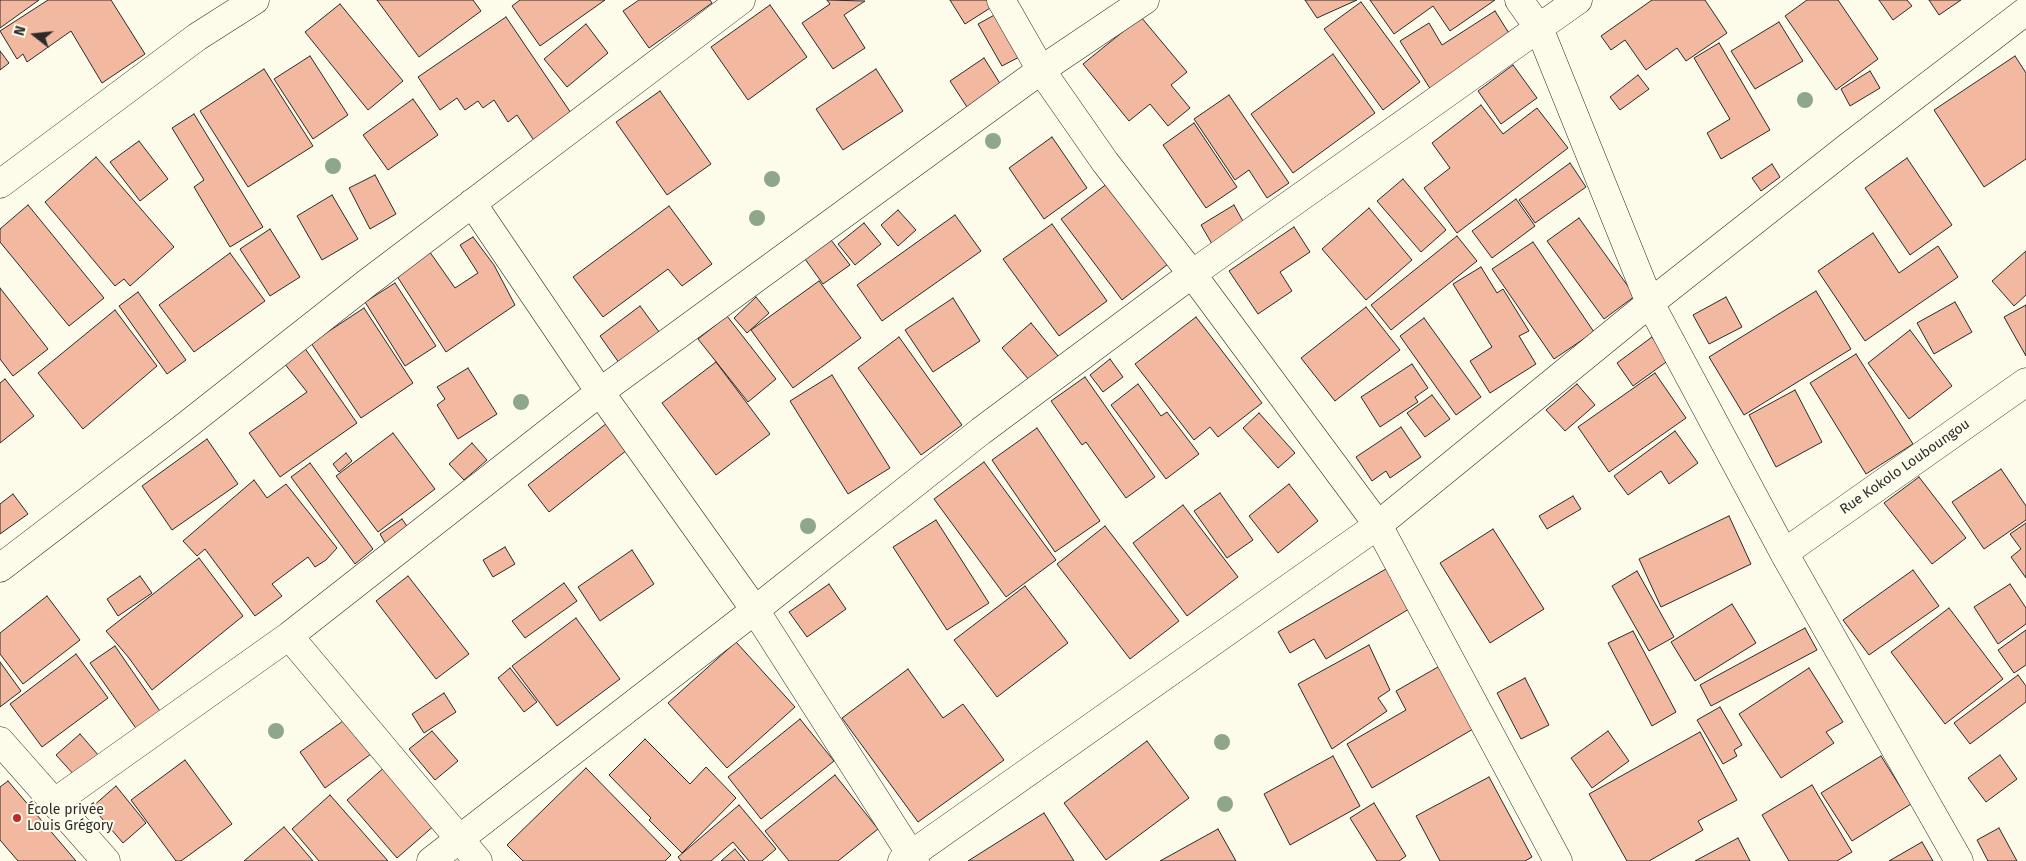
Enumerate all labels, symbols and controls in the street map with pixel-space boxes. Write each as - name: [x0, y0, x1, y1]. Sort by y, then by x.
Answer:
- north arrow: [10, 10, 60, 60]
- text: N: [11, 24, 30, 38]
- street label: Rue Kokolo Louboungou: [1837, 416, 1973, 518]
- place label: École privée Louis Grégory: [27, 802, 113, 834]
- marker: École privée Louis Grégory: [11, 812, 23, 824]

